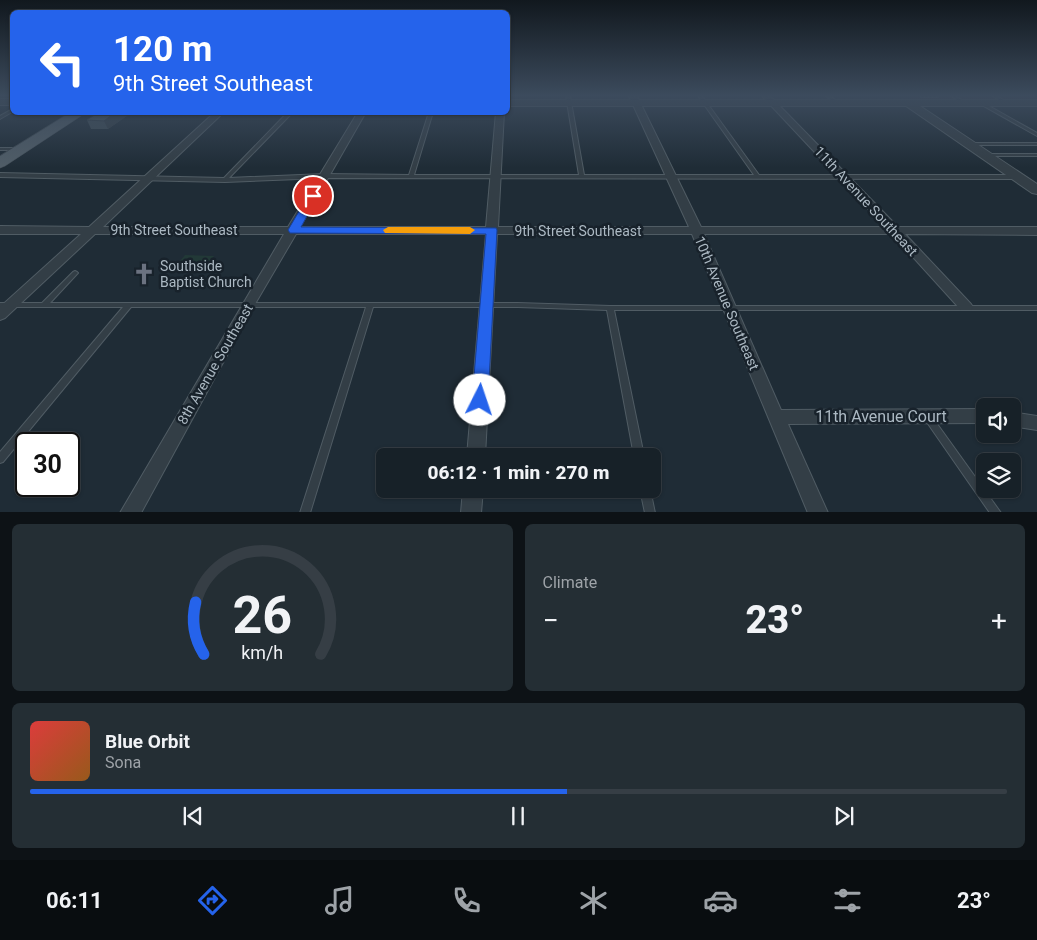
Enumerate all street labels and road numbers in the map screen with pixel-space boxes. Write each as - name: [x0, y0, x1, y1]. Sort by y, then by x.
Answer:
- street label: 11th Avenue Southeast: [811, 143, 921, 259]
- street label: 9th Street Southeast: [110, 222, 238, 238]
- street label: 9th Street Southeast: [514, 223, 642, 239]
- street label: 10th Avenue Southeast: [692, 234, 763, 373]
- street label: 8th Avenue Southeast: [174, 301, 256, 427]
- street label: 11th Avenue Court: [815, 407, 947, 426]

